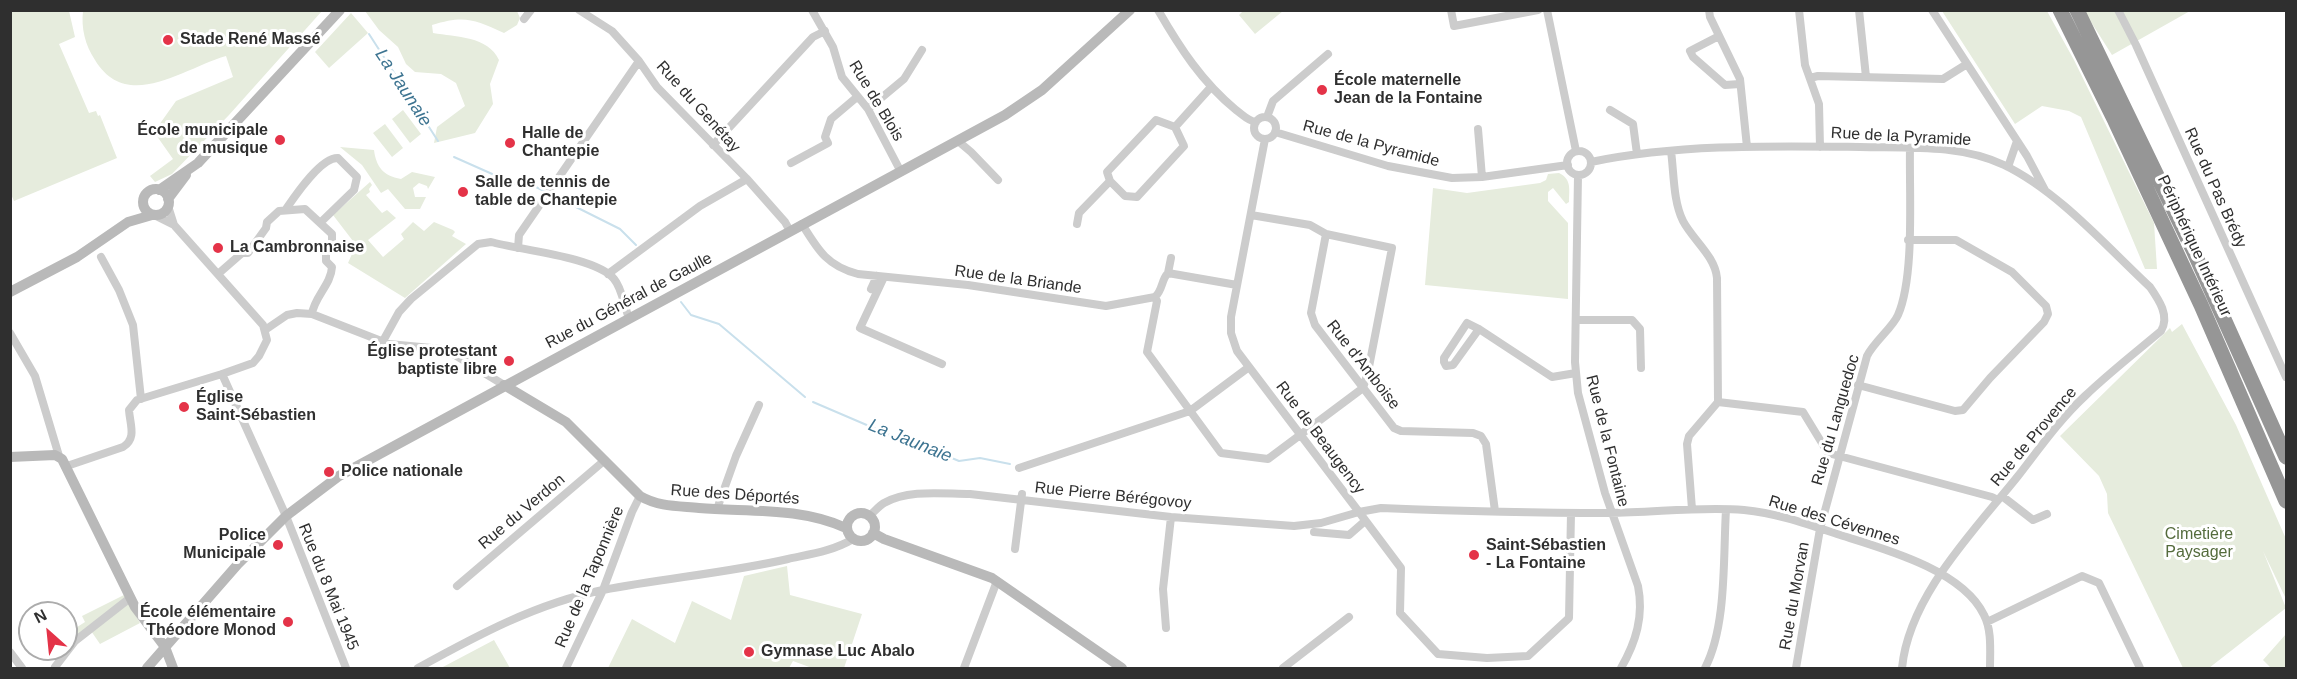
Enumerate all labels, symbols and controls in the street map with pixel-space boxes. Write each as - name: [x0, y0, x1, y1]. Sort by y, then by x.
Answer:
- place label: Stade René Massé: [180, 30, 321, 50]
- marker: Stade René Massé: [161, 33, 175, 47]
- water label: La Jaunaie: [370, 45, 436, 131]
- street label: Rue du Genétay: [652, 57, 744, 157]
- street label: Rue de Blois: [844, 57, 908, 145]
- place label: École maternelle Jean de la Fontaine: [1334, 71, 1482, 109]
- marker: École maternelle Jean de la Fontaine: [1315, 83, 1329, 97]
- street label: Rue de la Pyramide: [1301, 117, 1441, 171]
- place label: École municipale de musique: [137, 121, 268, 159]
- place label: Halle de Chantepie: [522, 124, 599, 162]
- street label: Rue de la Pyramide: [1830, 124, 1972, 150]
- street label: Rue du Pas Brédy: [2180, 125, 2250, 251]
- marker: École municipale de musique: [273, 133, 287, 147]
- marker: Halle de Chantepie: [503, 136, 517, 150]
- street label: Périphérique Intérieur: [2153, 172, 2235, 320]
- place label: Salle de tennis de table de Chantepie: [475, 173, 617, 211]
- marker: Salle de tennis de table de Chantepie: [456, 185, 470, 199]
- place label: La Cambronnaise: [230, 238, 364, 258]
- marker: La Cambronnaise: [211, 241, 225, 255]
- street label: Rue du Général de Gaulle: [542, 249, 716, 353]
- street label: Rue de la Briande: [953, 262, 1083, 298]
- street label: Rue d'Amboise: [1322, 317, 1404, 413]
- place label: Église protestant baptiste libre: [367, 342, 497, 380]
- street label: Rue du Languedoc: [1808, 352, 1864, 488]
- marker: Église protestant baptiste libre: [502, 354, 516, 368]
- street label: Rue de la Fontaine: [1581, 373, 1633, 509]
- street label: Rue de Beaugency: [1271, 378, 1369, 498]
- street label: Rue de Provence: [1987, 383, 2081, 491]
- place label: Église Saint-Sébastien: [196, 388, 316, 426]
- marker: Église Saint-Sébastien: [177, 400, 191, 414]
- water label: La Jaunaie: [865, 414, 955, 468]
- place label: Police nationale: [341, 462, 463, 482]
- marker: Police nationale: [322, 465, 336, 479]
- street label: Rue du Verdon: [475, 470, 569, 554]
- street label: Rue Pierre Bérégovoy: [1034, 478, 1192, 514]
- street label: Rue des Déportés: [670, 481, 800, 509]
- street label: Rue des Cévennes: [1766, 492, 1902, 550]
- street label: Rue de la Taponnière: [551, 503, 629, 651]
- street label: Rue du 8 Mai 1945: [294, 521, 362, 653]
- park label: Cimetière Paysager: [2165, 525, 2233, 563]
- place label: Police Municipale: [183, 526, 266, 564]
- place label: Saint-Sébastien - La Fontaine: [1486, 536, 1606, 574]
- marker: Police Municipale: [271, 538, 285, 552]
- street label: Rue du Morvan: [1776, 540, 1814, 652]
- marker: Saint-Sébastien - La Fontaine: [1467, 548, 1481, 562]
- north arrow: [18, 601, 78, 661]
- place label: École élémentaire Théodore Monod: [140, 603, 276, 641]
- text: N: [31, 606, 50, 626]
- marker: École élémentaire Théodore Monod: [281, 615, 295, 629]
- place label: Gymnase Luc Abalo: [761, 642, 915, 662]
- marker: Gymnase Luc Abalo: [742, 645, 756, 659]

